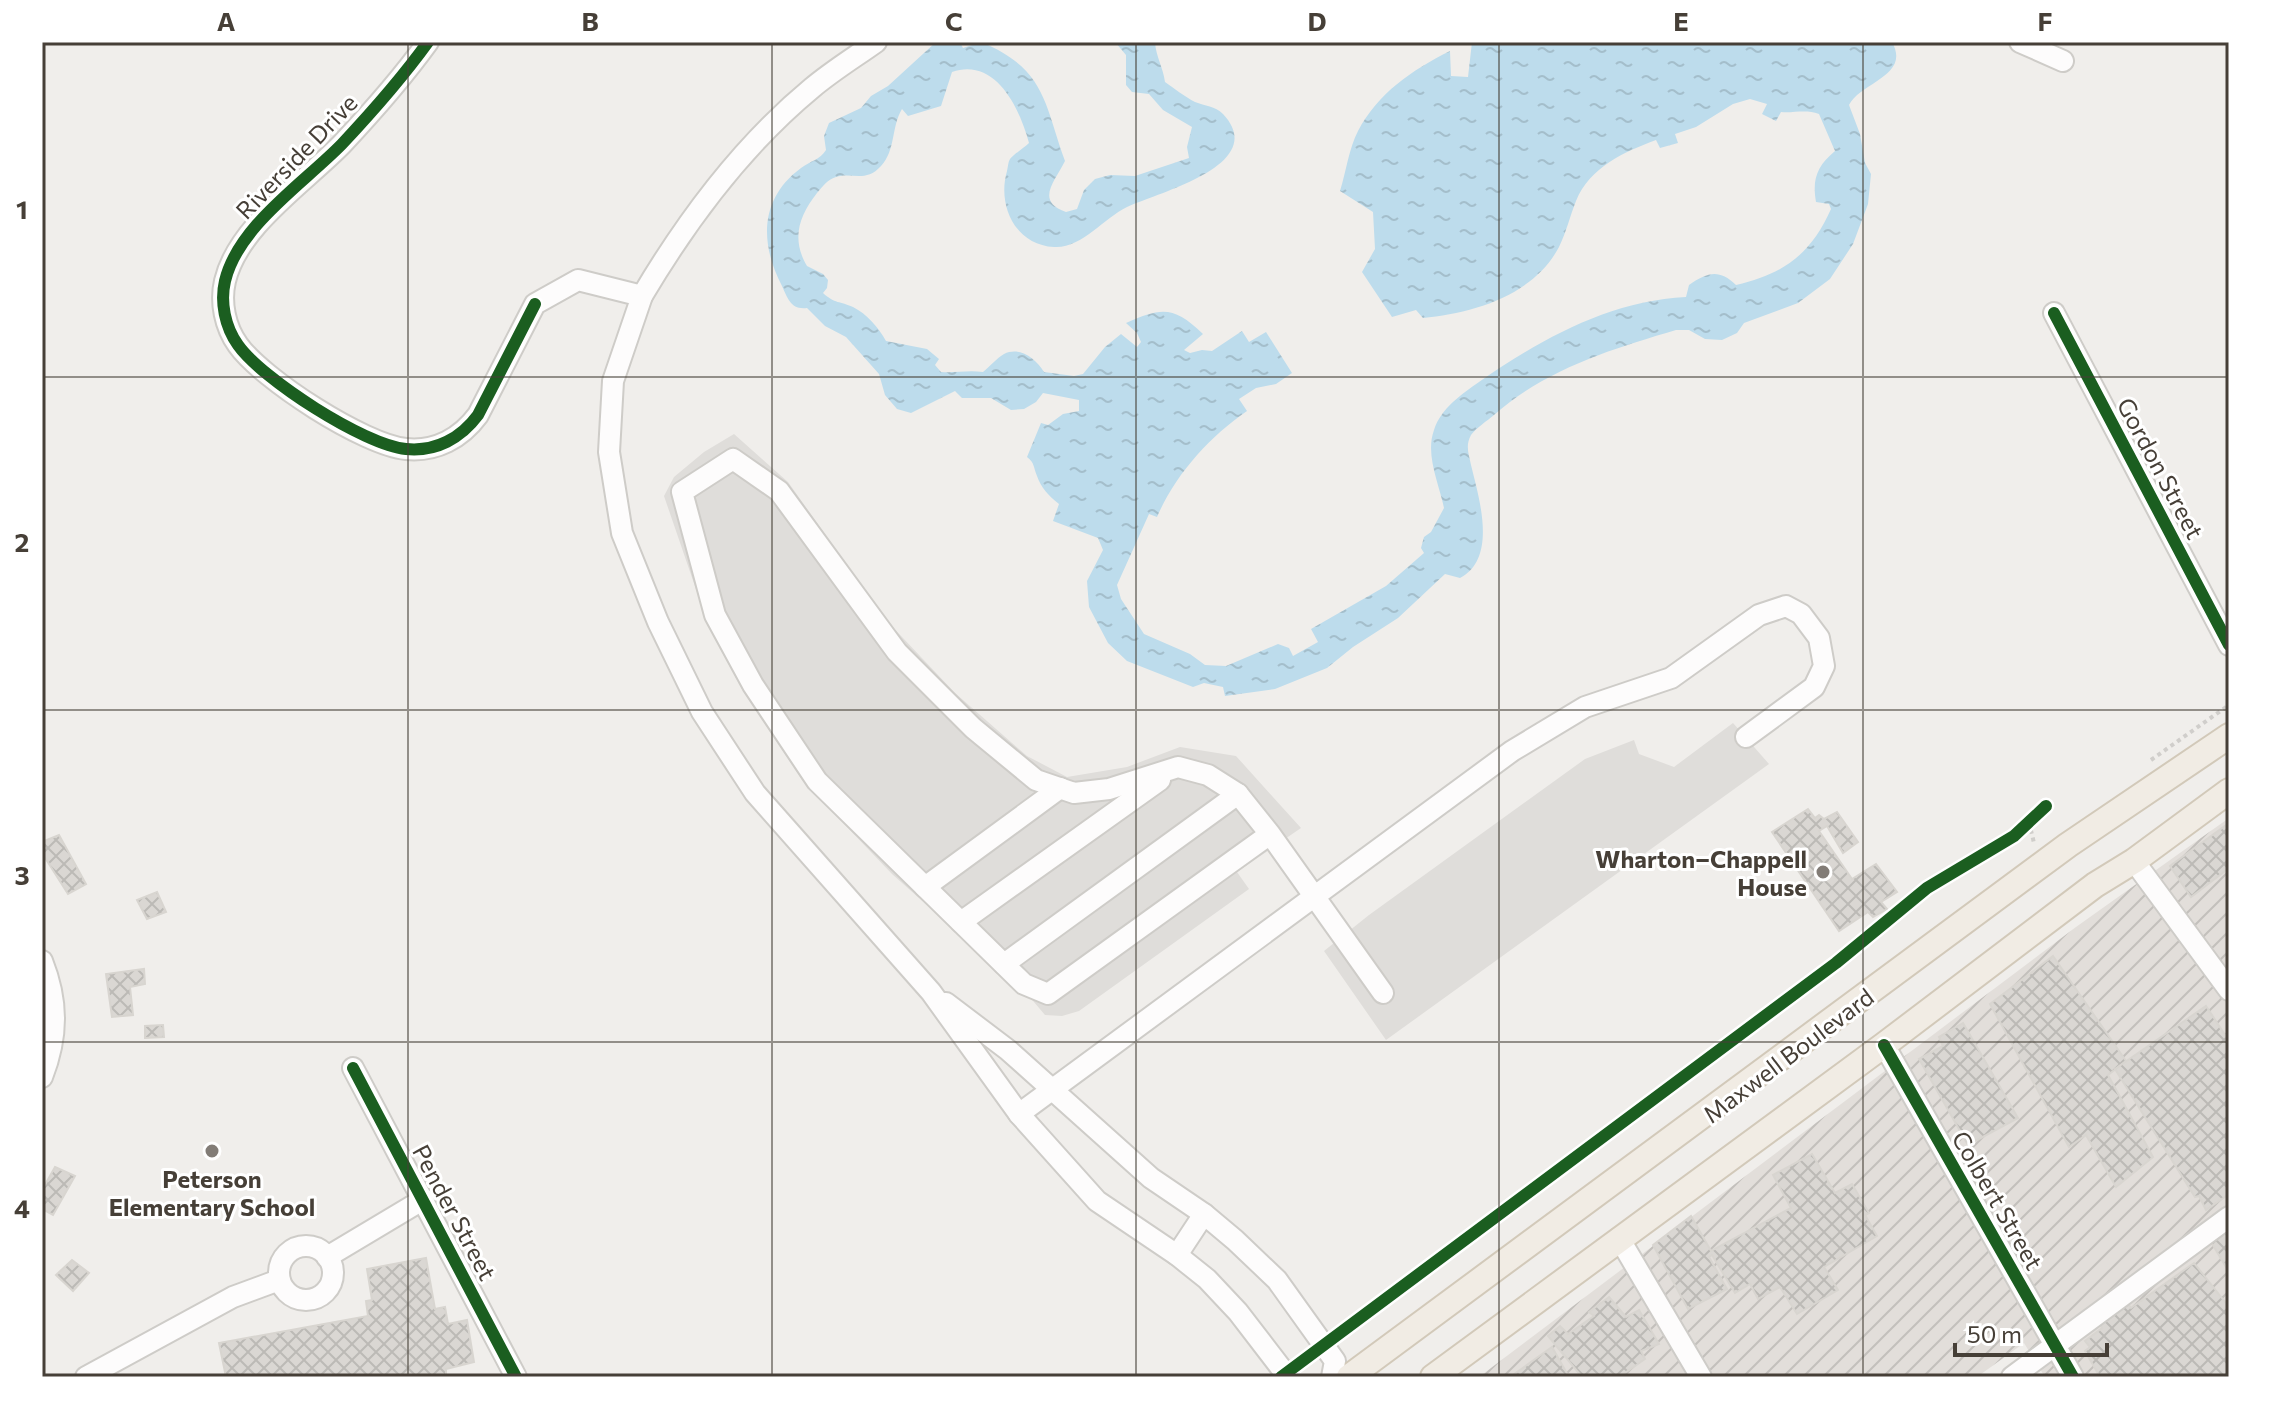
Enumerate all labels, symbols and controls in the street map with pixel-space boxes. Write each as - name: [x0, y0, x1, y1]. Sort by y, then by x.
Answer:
- text: A: [217, 5, 236, 36]
- text: B: [581, 5, 599, 36]
- text: C: [945, 5, 963, 36]
- text: D: [1307, 5, 1327, 36]
- text: E: [1673, 5, 1689, 36]
- text: F: [2037, 5, 2053, 36]
- street label: Riverside Drive: [229, 88, 363, 224]
- text: 1: [16, 193, 28, 224]
- street label: Gordon Street: [2112, 393, 2210, 544]
- text: 2: [15, 526, 29, 557]
- place label: Wharton–Chappell House: [1595, 844, 1807, 901]
- text: 3: [14, 859, 30, 890]
- marker: Wharton–Chappell House: [1814, 863, 1832, 881]
- street label: Maxwell Boulevard: [1697, 982, 1879, 1128]
- street label: Colbert Street: [1947, 1125, 2050, 1275]
- street label: Pender Street: [407, 1139, 503, 1285]
- marker: Peterson Elementary School: [203, 1142, 221, 1160]
- place label: Peterson Elementary School: [109, 1164, 315, 1221]
- text: 4: [14, 1192, 30, 1223]
- scale bar: [1955, 1307, 2107, 1357]
- text: 50 m: [1967, 1319, 2022, 1348]

